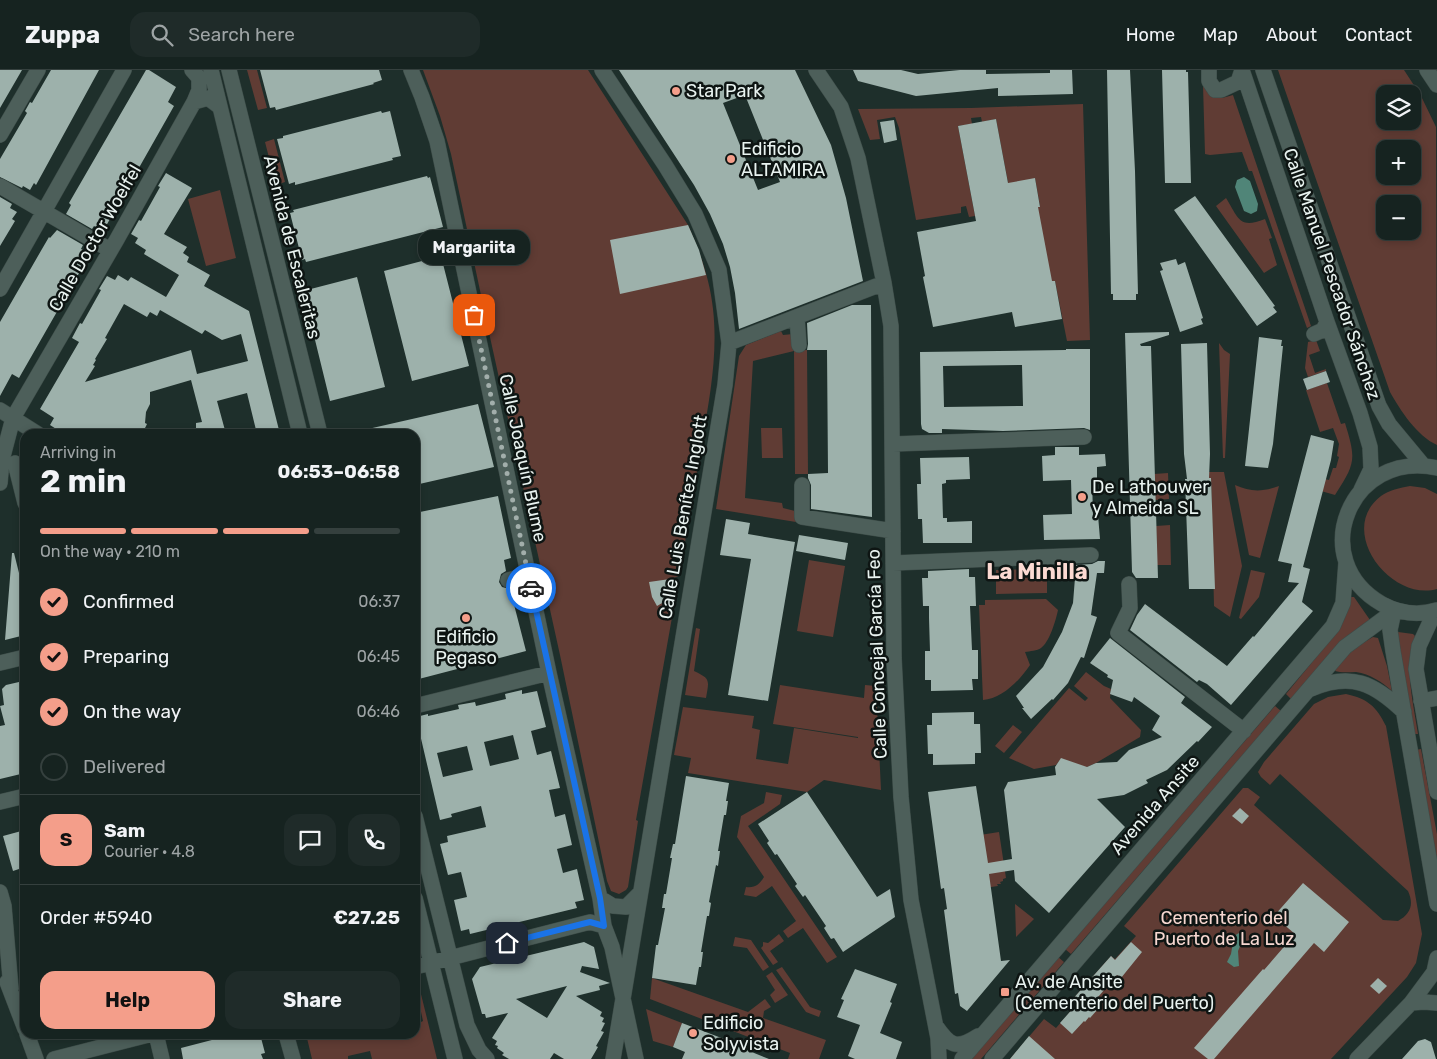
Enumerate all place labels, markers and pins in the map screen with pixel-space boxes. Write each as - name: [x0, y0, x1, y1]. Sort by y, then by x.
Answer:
- place label: Star Park: [686, 80, 763, 102]
- marker: Star Park: [670, 85, 682, 97]
- place label: Edificio ALTAMIRA: [741, 138, 825, 181]
- marker: Edificio ALTAMIRA: [725, 153, 737, 165]
- callout: Margariita: [418, 230, 530, 265]
- pin: [453, 294, 495, 336]
- place label: De Lathouwer y Almeida SL: [1092, 476, 1209, 519]
- marker: De Lathouwer y Almeida SL: [1076, 491, 1088, 503]
- marker: Edificio Pegaso: [460, 612, 472, 624]
- place label: Edificio Pegaso: [435, 626, 497, 669]
- pin: [486, 922, 528, 964]
- place label: Av. de Ansite (Cementerio del Puerto): [1015, 971, 1214, 1014]
- marker: Av. de Ansite (Cementerio del Puerto): [999, 986, 1011, 998]
- place label: Edificio Solyvista: [703, 1012, 779, 1055]
- marker: Edificio Solyvista: [687, 1027, 699, 1039]

